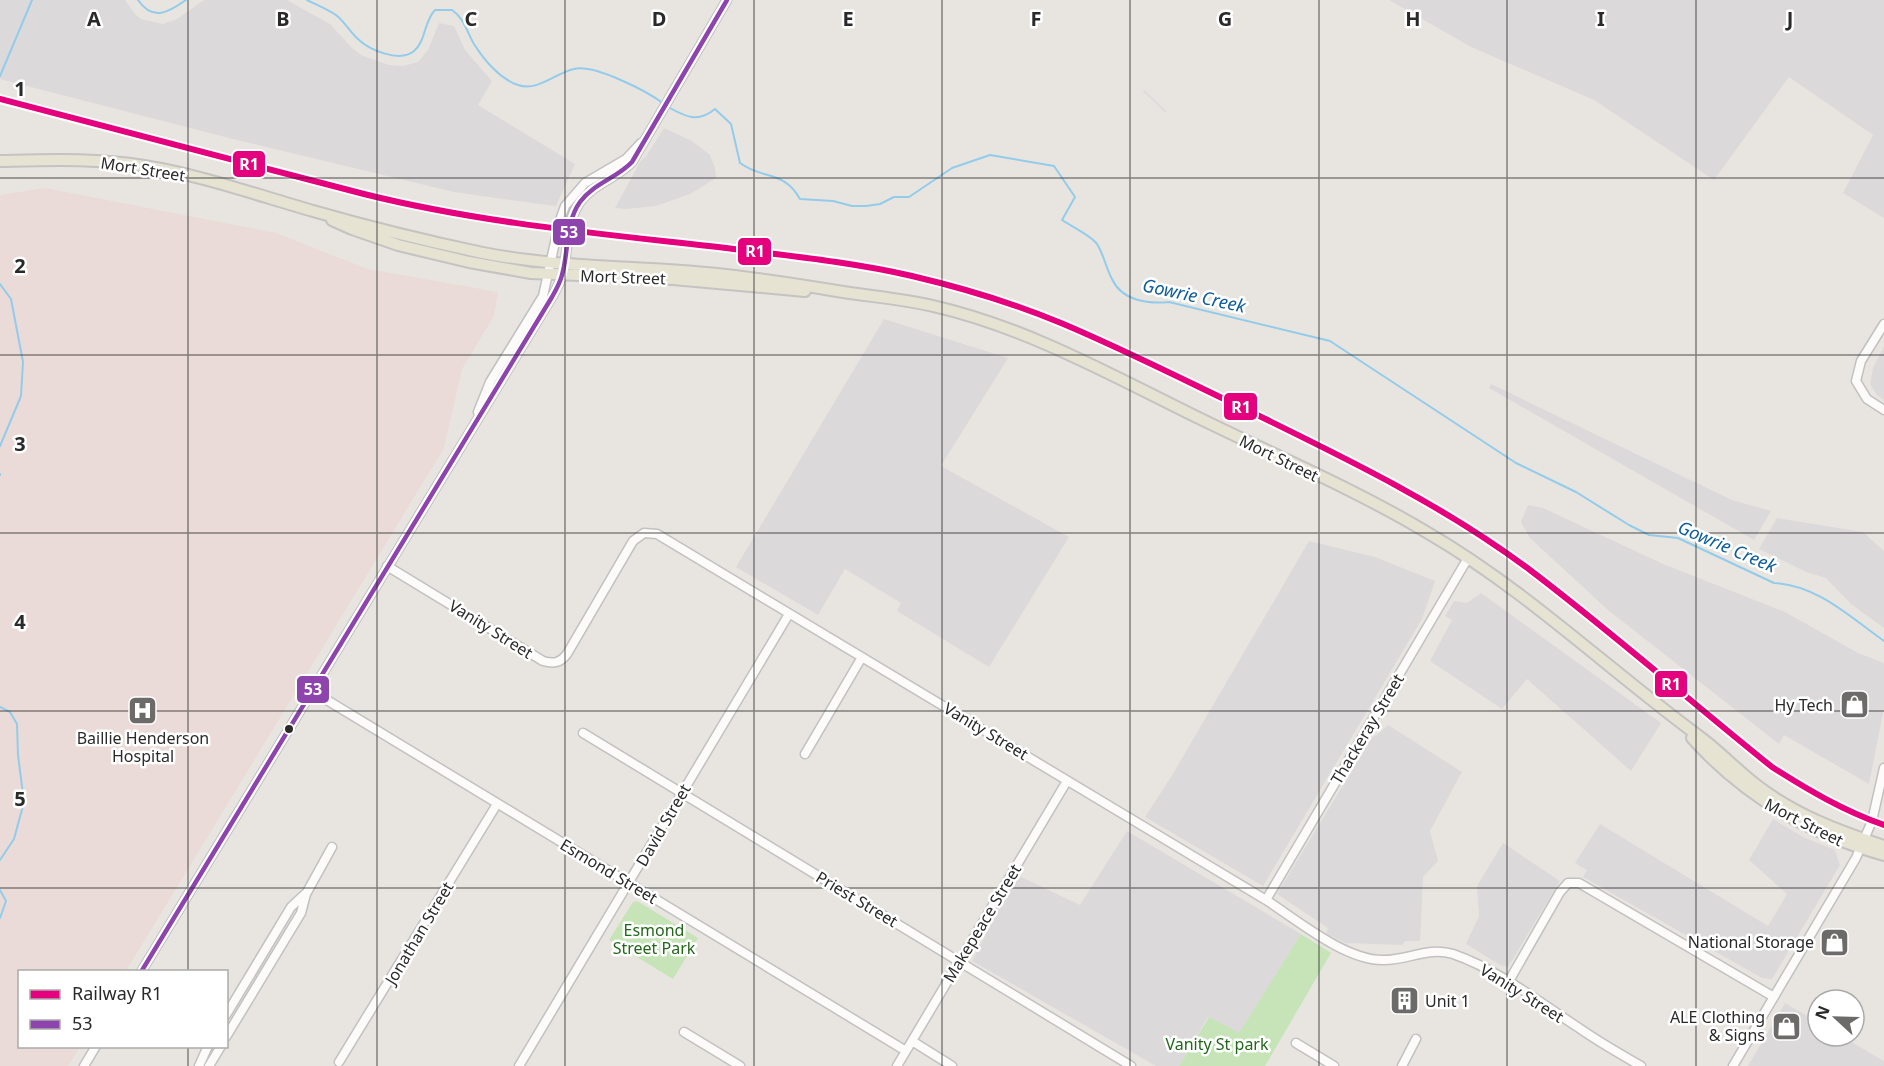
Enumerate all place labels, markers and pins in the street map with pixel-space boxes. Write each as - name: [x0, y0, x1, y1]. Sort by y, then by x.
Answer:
- shop icon: Hy Tech: [1838, 689, 1870, 721]
- hospital icon: Baillie Henderson Hospital: [127, 694, 159, 726]
- place label: Hy Tech: [1774, 694, 1833, 716]
- unlabelled marker: [283, 723, 295, 735]
- place label: Baillie Henderson Hospital: [77, 727, 209, 767]
- shop icon: National Storage: [1819, 926, 1851, 958]
- place label: National Storage: [1688, 931, 1814, 953]
- building icon: Unit 1: [1388, 985, 1420, 1017]
- place label: Unit 1: [1425, 990, 1470, 1012]
- place label: ALE Clothing & Signs: [1670, 1006, 1765, 1046]
- shop icon: ALE Clothing & Signs: [1770, 1010, 1802, 1042]

